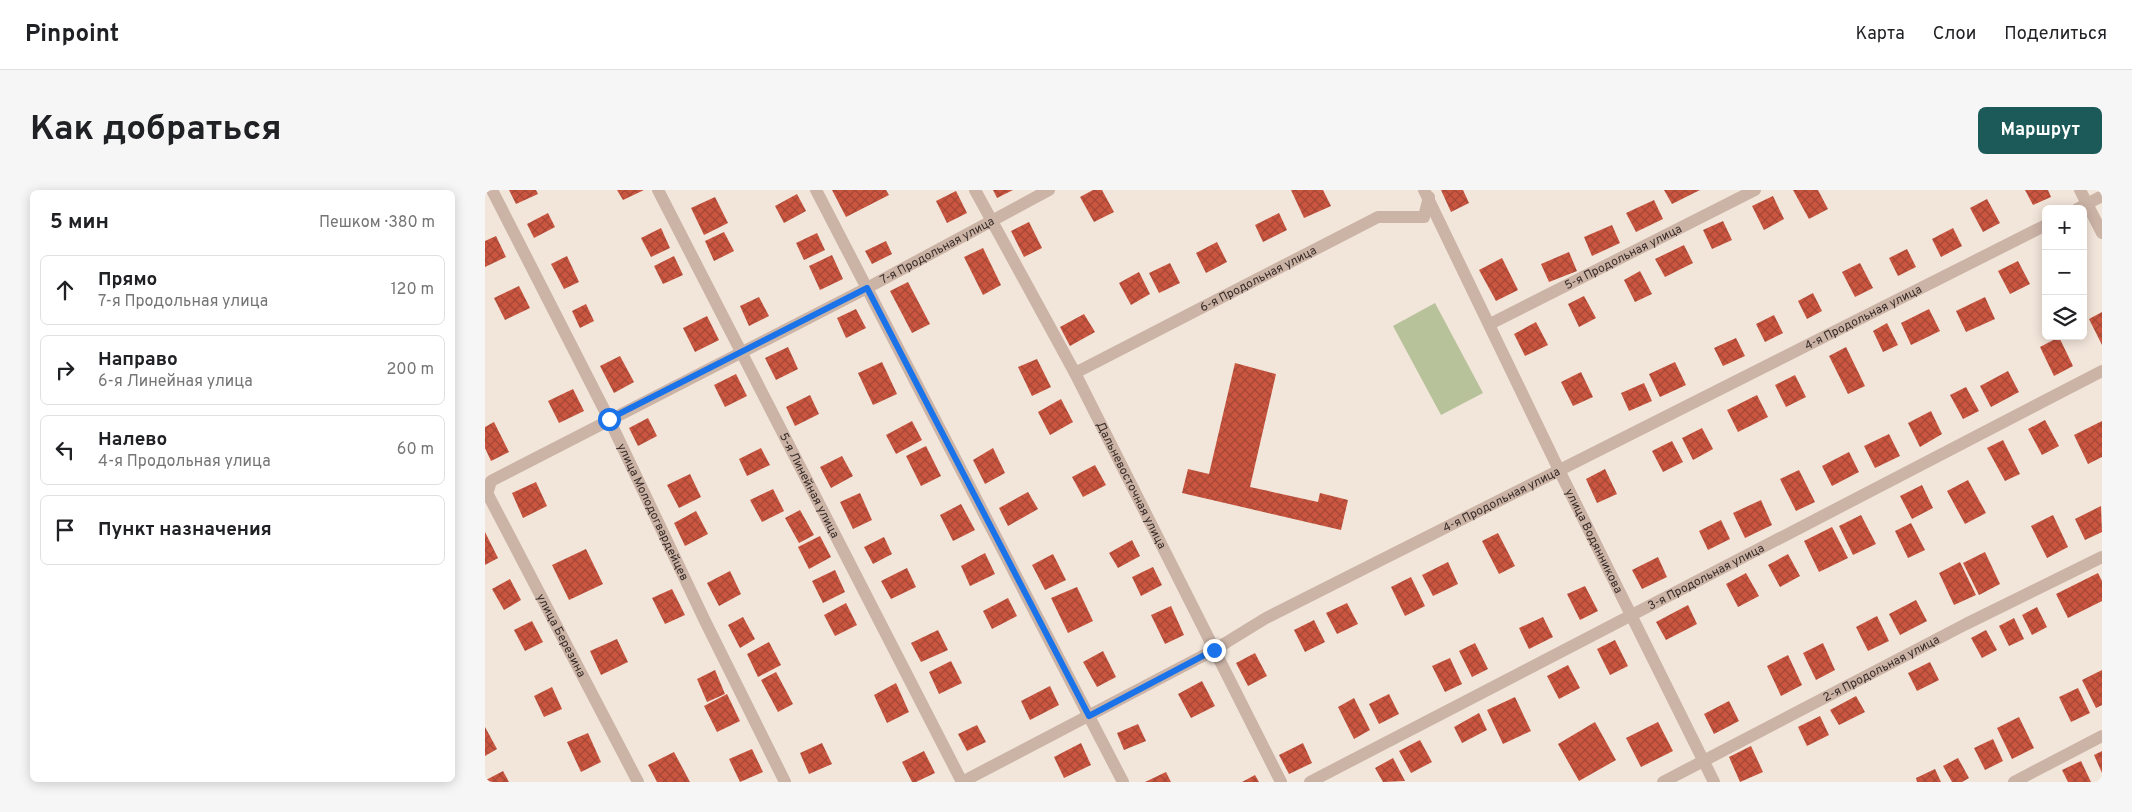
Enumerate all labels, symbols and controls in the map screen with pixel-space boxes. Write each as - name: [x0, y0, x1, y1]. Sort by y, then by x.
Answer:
- text: Pinpoint: [25, 20, 119, 50]
- text: Карта: [1855, 23, 1905, 46]
- text: Слои: [1933, 23, 1976, 46]
- text: Поделиться: [2004, 23, 2107, 46]
- button: Маршрут: [1978, 107, 2102, 154]
- text: Как добраться: [30, 108, 282, 152]
- map controls: [2042, 205, 2087, 340]
- button: +: [2042, 205, 2087, 250]
- text: 5 мин: [50, 209, 109, 236]
- text: Пешком · 380 m: [319, 213, 435, 233]
- street label: 7-я Продольная улица: [877, 214, 998, 289]
- street label: 5-я Продольная улица: [1562, 221, 1685, 294]
- street label: 6-я Продольная улица: [1197, 243, 1320, 316]
- button: −: [2042, 250, 2087, 295]
- text: Прямо: [98, 268, 157, 292]
- icon: ahead: [51, 276, 79, 304]
- text: 120 m: [391, 280, 434, 300]
- street label: 4-я Продольная улица: [1802, 282, 1925, 354]
- text: 7-я Продольная улица: [98, 292, 268, 312]
- button: layers: [2042, 295, 2087, 340]
- text: Направо: [98, 348, 178, 372]
- icon: right: [51, 356, 79, 384]
- text: 200 m: [386, 360, 434, 380]
- text: 6-я Линейная улица: [98, 372, 253, 392]
- route start: [598, 408, 621, 431]
- street label: Дальневосточная улица: [1092, 419, 1169, 552]
- text: Налево: [98, 428, 167, 452]
- street label: 5-я Линейная улица: [775, 430, 842, 541]
- icon: left: [51, 436, 79, 464]
- text: 60 m: [397, 440, 434, 460]
- street label: улица Молодогвардейцев: [613, 441, 692, 584]
- text: 4-я Продольная улица: [98, 452, 271, 472]
- street label: 4-я Продольная улица: [1440, 464, 1563, 537]
- street label: улица Водянникова: [1561, 486, 1626, 596]
- icon: arrive: [51, 516, 79, 544]
- text: Пункт назначения: [98, 518, 272, 542]
- street label: 3-я Продольная улица: [1645, 541, 1767, 614]
- street label: улица Березина: [532, 591, 589, 680]
- street label: 2-я Продольная улица: [1820, 632, 1943, 706]
- route end: [1203, 639, 1226, 662]

